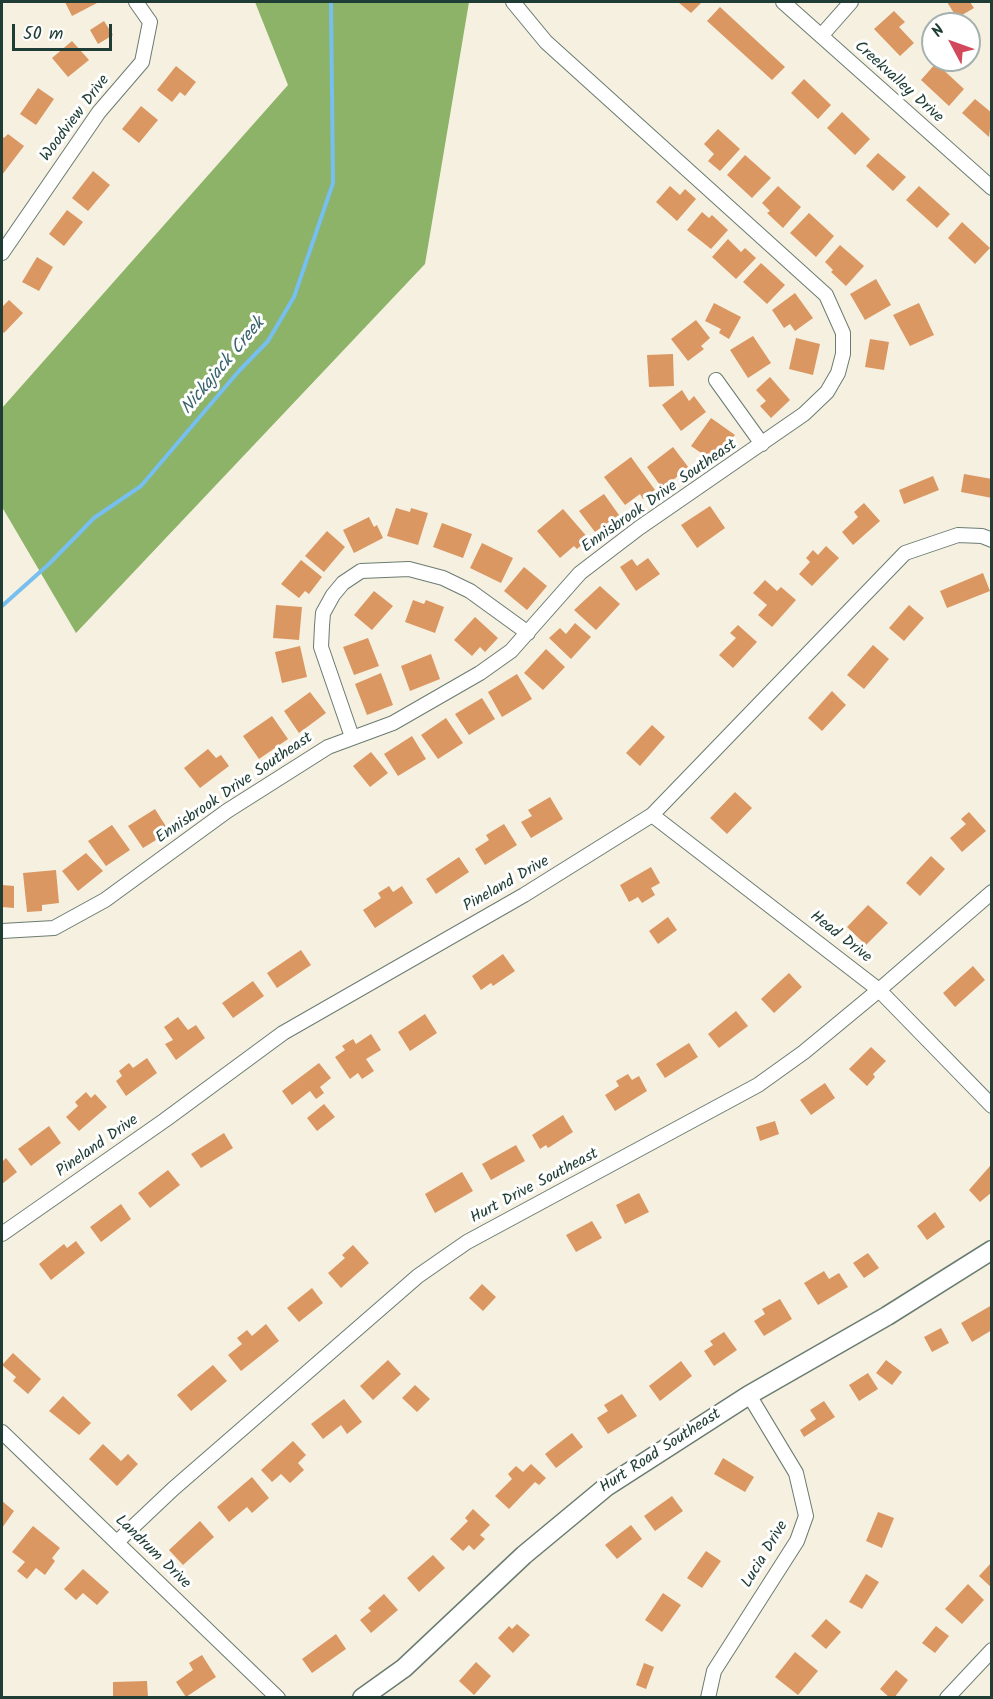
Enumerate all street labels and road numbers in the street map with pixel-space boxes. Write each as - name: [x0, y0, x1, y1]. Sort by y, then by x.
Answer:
- street label: Creekvalley Drive: [849, 38, 947, 128]
- street label: Woodview Drive: [37, 72, 115, 166]
- street label: Ennisbrook Drive Southeast: [579, 436, 741, 558]
- street label: Ennisbrook Drive Southeast: [153, 729, 317, 849]
- street label: Pineland Drive: [461, 853, 553, 917]
- street label: Head Drive: [805, 908, 875, 968]
- street label: Pineland Drive: [53, 1112, 143, 1182]
- street label: Hurt Drive Southeast: [468, 1145, 602, 1229]
- street label: Hurt Road Southeast: [597, 1406, 725, 1498]
- street label: Landrum Drive: [110, 1512, 194, 1594]
- street label: Lucia Drive: [739, 1518, 793, 1592]

